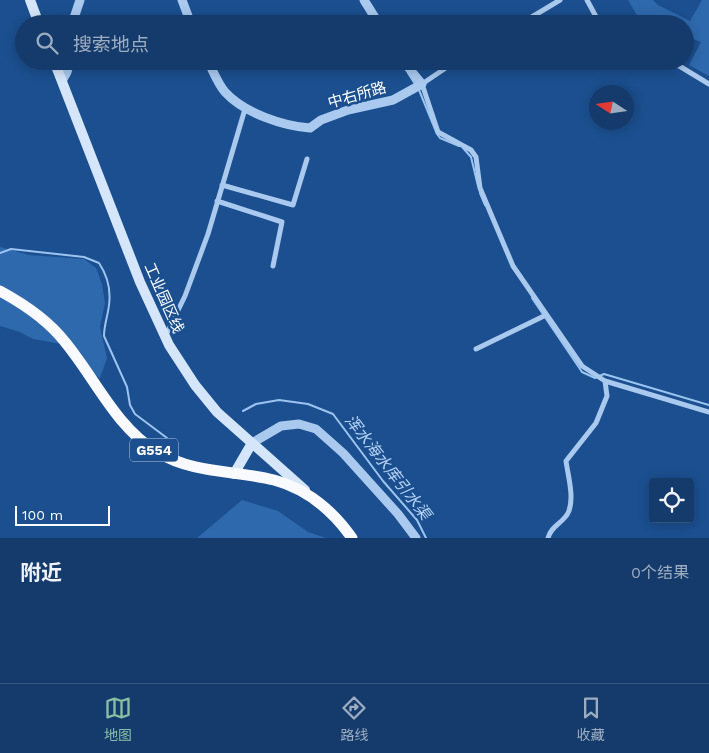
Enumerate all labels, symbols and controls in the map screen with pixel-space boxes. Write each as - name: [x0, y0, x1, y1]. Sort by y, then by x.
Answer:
- search box: [15, 15, 694, 70]
- icon: search: [33, 29, 61, 57]
- text: 搜索地点: [73, 33, 149, 56]
- street label: 中右所路: [326, 78, 388, 112]
- north arrow: [589, 85, 634, 130]
- street label: 工业园区线: [141, 260, 187, 336]
- water label: 浑水海水库引水渠: [341, 411, 436, 525]
- road number: G554: [130, 438, 178, 462]
- map controls: [649, 478, 694, 523]
- button: locate: [649, 478, 694, 523]
- scale bar: [15, 503, 110, 526]
- text: 100 m: [22, 507, 63, 523]
- text: 附近: [20, 560, 62, 585]
- text: 0个结果: [631, 563, 689, 582]
- tab: 地图: [104, 694, 132, 744]
- tab: 路线: [340, 694, 368, 744]
- tab: 收藏: [577, 694, 605, 744]

